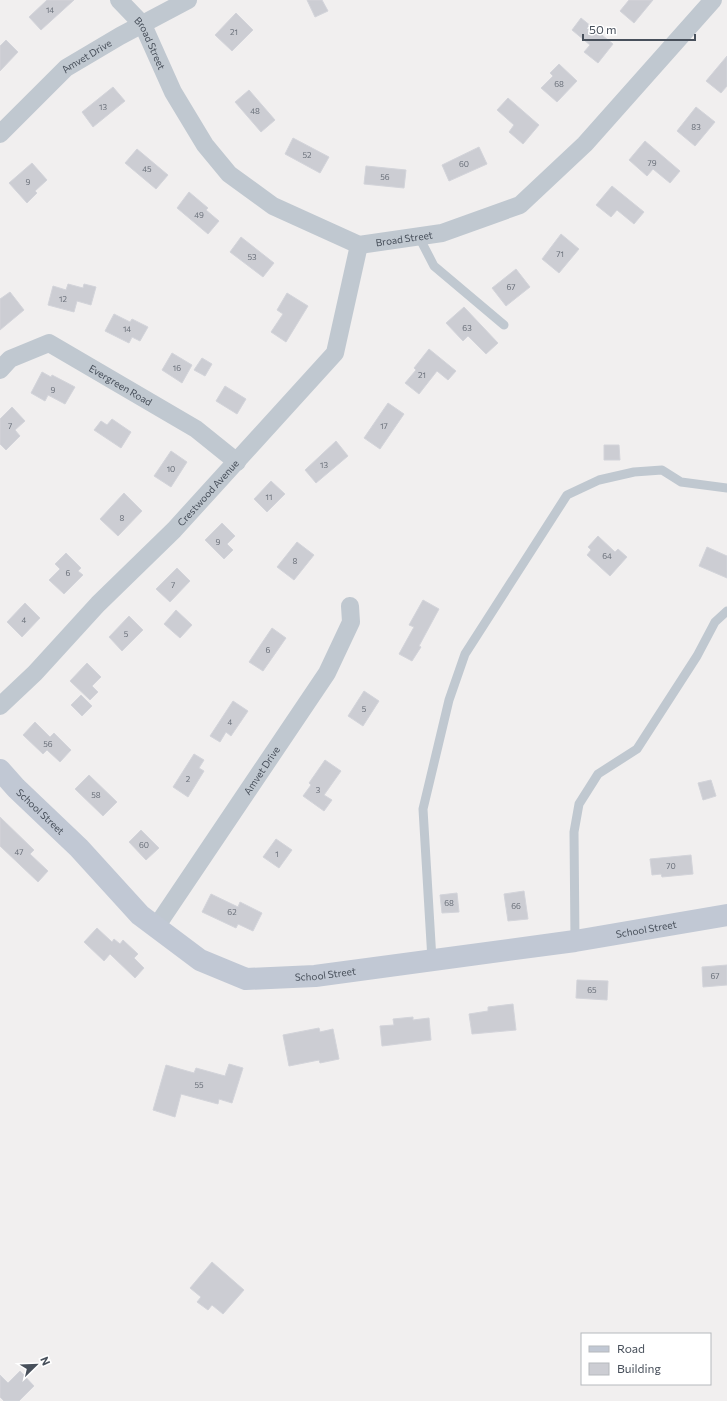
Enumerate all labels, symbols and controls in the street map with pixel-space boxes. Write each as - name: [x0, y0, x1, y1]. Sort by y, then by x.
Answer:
- house number: 14: [46, 5, 54, 15]
- street label: Broad Street: [132, 14, 168, 71]
- scale bar: [583, 16, 695, 42]
- text: 50 m: [589, 22, 617, 36]
- house number: 21: [230, 27, 238, 37]
- street label: Amvet Drive: [59, 37, 113, 75]
- house number: 68: [554, 79, 564, 89]
- house number: 13: [99, 102, 107, 112]
- house number: 48: [250, 106, 260, 116]
- house number: 83: [691, 122, 701, 132]
- house number: 52: [302, 150, 312, 160]
- house number: 79: [647, 158, 657, 168]
- house number: 60: [459, 159, 469, 169]
- house number: 45: [142, 164, 152, 174]
- house number: 56: [380, 172, 390, 182]
- house number: 9: [26, 177, 31, 187]
- house number: 49: [194, 210, 204, 220]
- street label: Broad Street: [375, 228, 433, 249]
- house number: 71: [556, 249, 564, 259]
- house number: 53: [247, 252, 257, 262]
- house number: 67: [506, 282, 516, 292]
- house number: 12: [59, 294, 67, 304]
- house number: 63: [462, 323, 472, 333]
- house number: 14: [123, 324, 131, 334]
- street label: Evergreen Road: [87, 362, 154, 408]
- house number: 16: [173, 363, 181, 373]
- house number: 21: [418, 370, 426, 380]
- house number: 9: [51, 385, 56, 395]
- house number: 7: [8, 421, 12, 431]
- house number: 17: [380, 421, 388, 431]
- street label: Crestwood Avenue: [175, 457, 241, 528]
- house number: 13: [320, 460, 328, 470]
- house number: 10: [167, 464, 175, 474]
- house number: 11: [266, 492, 272, 502]
- house number: 8: [120, 513, 125, 523]
- house number: 9: [216, 537, 221, 547]
- house number: 64: [602, 551, 612, 561]
- house number: 8: [293, 556, 298, 566]
- house number: 6: [66, 568, 71, 578]
- house number: 7: [171, 580, 175, 590]
- house number: 4: [22, 615, 27, 625]
- house number: 5: [124, 629, 129, 639]
- house number: 6: [266, 645, 271, 655]
- house number: 5: [362, 704, 367, 714]
- house number: 4: [228, 717, 233, 727]
- house number: 56: [43, 739, 53, 749]
- street label: Amvet Drive: [241, 744, 282, 797]
- house number: 2: [186, 774, 191, 784]
- house number: 3: [316, 785, 321, 795]
- street label: School Street: [14, 786, 67, 837]
- house number: 58: [91, 790, 101, 800]
- house number: 60: [139, 840, 149, 850]
- house number: 47: [15, 847, 23, 857]
- house number: 1: [275, 849, 279, 859]
- house number: 70: [666, 861, 676, 871]
- house number: 68: [444, 898, 454, 908]
- house number: 66: [511, 901, 521, 911]
- house number: 62: [227, 907, 237, 917]
- street label: School Street: [615, 918, 677, 940]
- street label: School Street: [295, 965, 357, 983]
- house number: 67: [710, 971, 720, 981]
- house number: 65: [587, 985, 597, 995]
- house number: 55: [194, 1080, 204, 1090]
- legend: [581, 1333, 711, 1385]
- text: Road: [617, 1341, 645, 1355]
- north arrow: [16, 1345, 56, 1385]
- text: N: [38, 1355, 53, 1367]
- text: Building: [617, 1361, 661, 1375]

